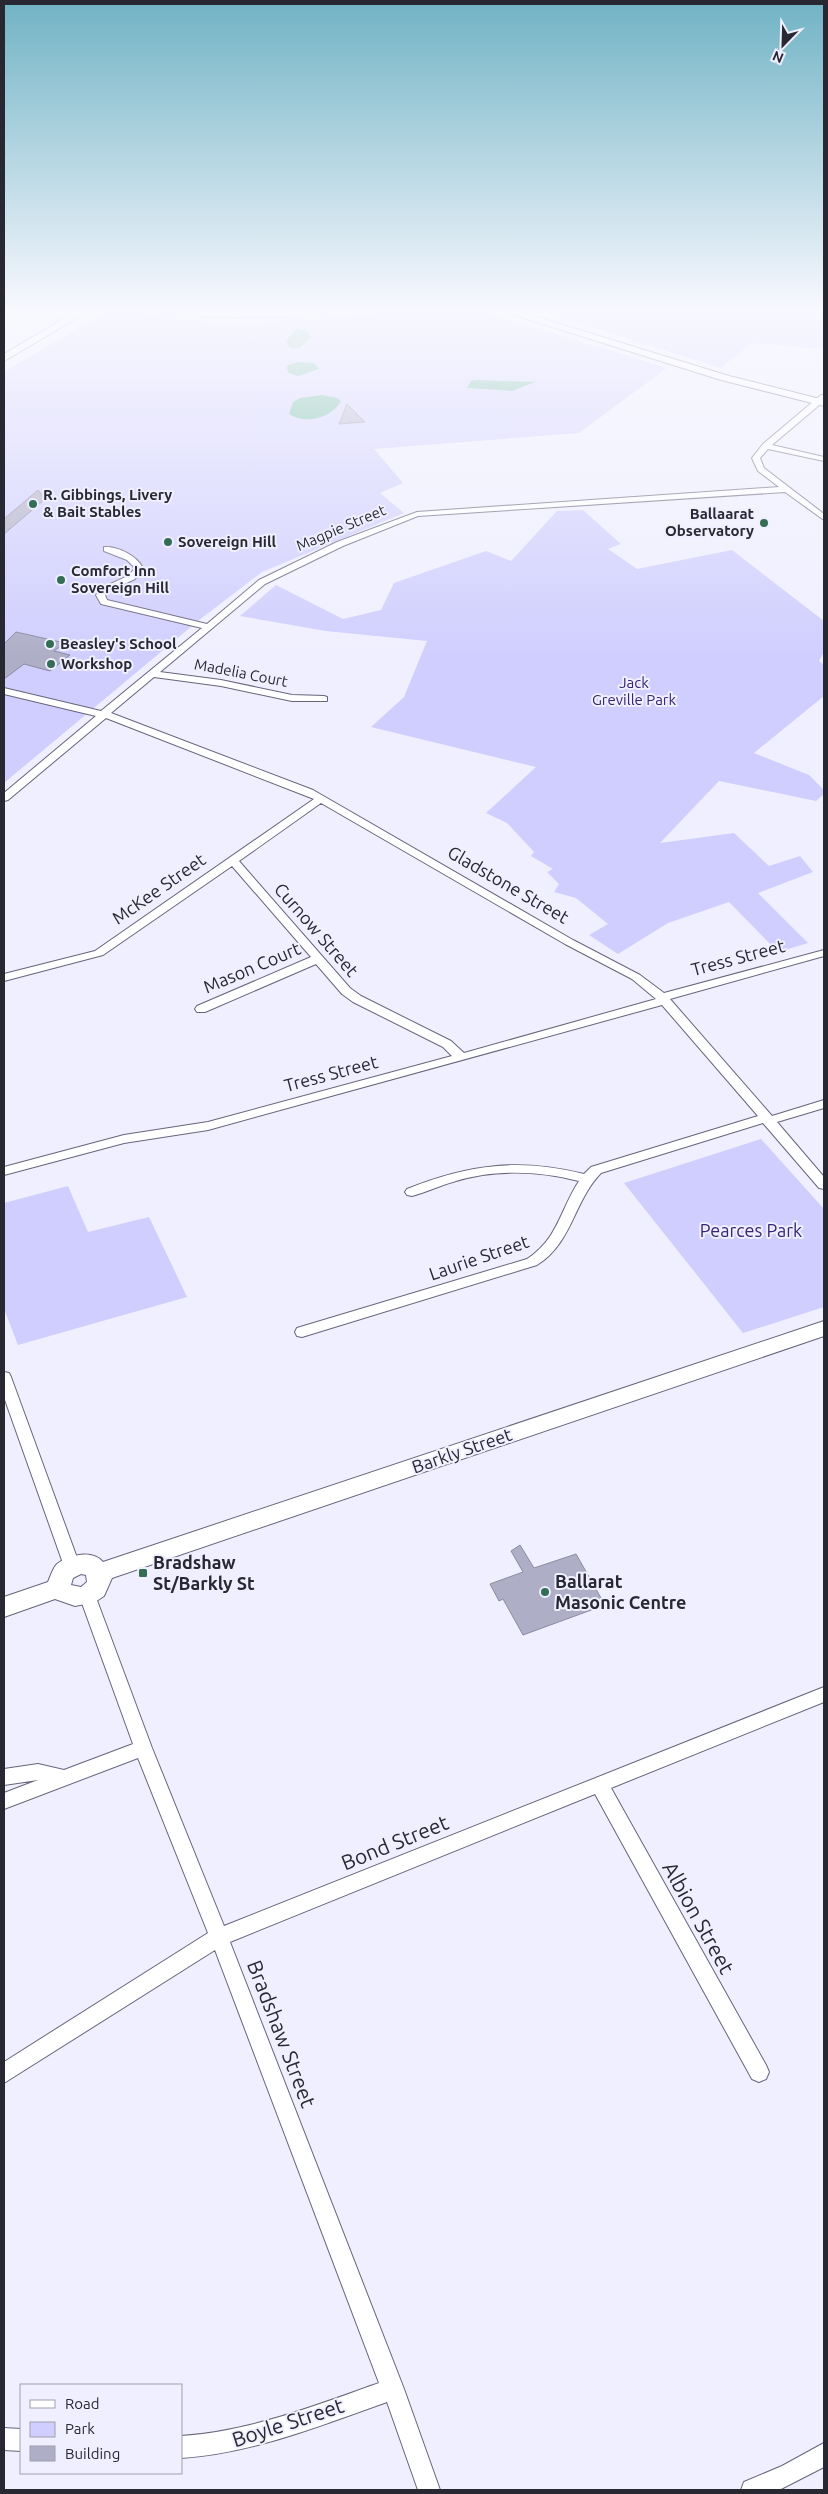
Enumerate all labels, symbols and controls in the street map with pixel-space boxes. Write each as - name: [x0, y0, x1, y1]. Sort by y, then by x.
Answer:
- north arrow: [758, 20, 808, 70]
- text: N: [770, 48, 786, 66]
- place label: R. Gibbings, Livery & Bait Stables: [43, 486, 172, 520]
- marker: R. Gibbings, Livery & Bait Stables: [27, 498, 39, 510]
- street label: Magpie Street: [294, 501, 388, 554]
- place label: Ballaarat Observatory: [665, 505, 755, 539]
- marker: Ballaarat Observatory: [758, 517, 770, 529]
- place label: Sovereign Hill: [178, 533, 276, 550]
- marker: Sovereign Hill: [162, 536, 174, 548]
- place label: Comfort Inn Sovereign Hill: [71, 562, 169, 596]
- marker: Comfort Inn Sovereign Hill: [55, 574, 67, 586]
- place label: Beasley's School: [60, 635, 177, 652]
- marker: Beasley's School: [44, 638, 56, 650]
- place label: Workshop: [61, 655, 132, 672]
- street label: Madelia Court: [193, 655, 289, 690]
- marker: Workshop: [45, 658, 57, 670]
- park label: Jack Greville Park: [592, 674, 677, 708]
- street label: Gladstone Street: [444, 841, 573, 927]
- street label: McKee Street: [108, 849, 209, 928]
- street label: Curnow Street: [271, 879, 363, 980]
- street label: Tress Street: [689, 935, 787, 979]
- street label: Mason Court: [200, 938, 303, 996]
- street label: Tress Street: [282, 1051, 380, 1095]
- park label: Pearces Park: [700, 1220, 802, 1240]
- street label: Laurie Street: [426, 1231, 531, 1283]
- street label: Barkly Street: [409, 1424, 514, 1476]
- place label: Bradshaw St/Barkly St: [153, 1552, 255, 1593]
- marker: Bradshaw St/Barkly St: [137, 1567, 149, 1579]
- place label: Ballarat Masonic Centre: [555, 1571, 686, 1612]
- marker: Ballarat Masonic Centre: [539, 1586, 551, 1598]
- street label: Bond Street: [338, 1810, 452, 1874]
- street label: Albion Street: [658, 1857, 739, 1978]
- street label: Bradshaw Street: [243, 1957, 321, 2111]
- legend: [20, 2384, 182, 2474]
- street label: Boyle Street: [229, 2393, 347, 2451]
- text: Road: [65, 2395, 100, 2412]
- text: Park: [65, 2420, 95, 2437]
- text: Building: [65, 2445, 120, 2462]

